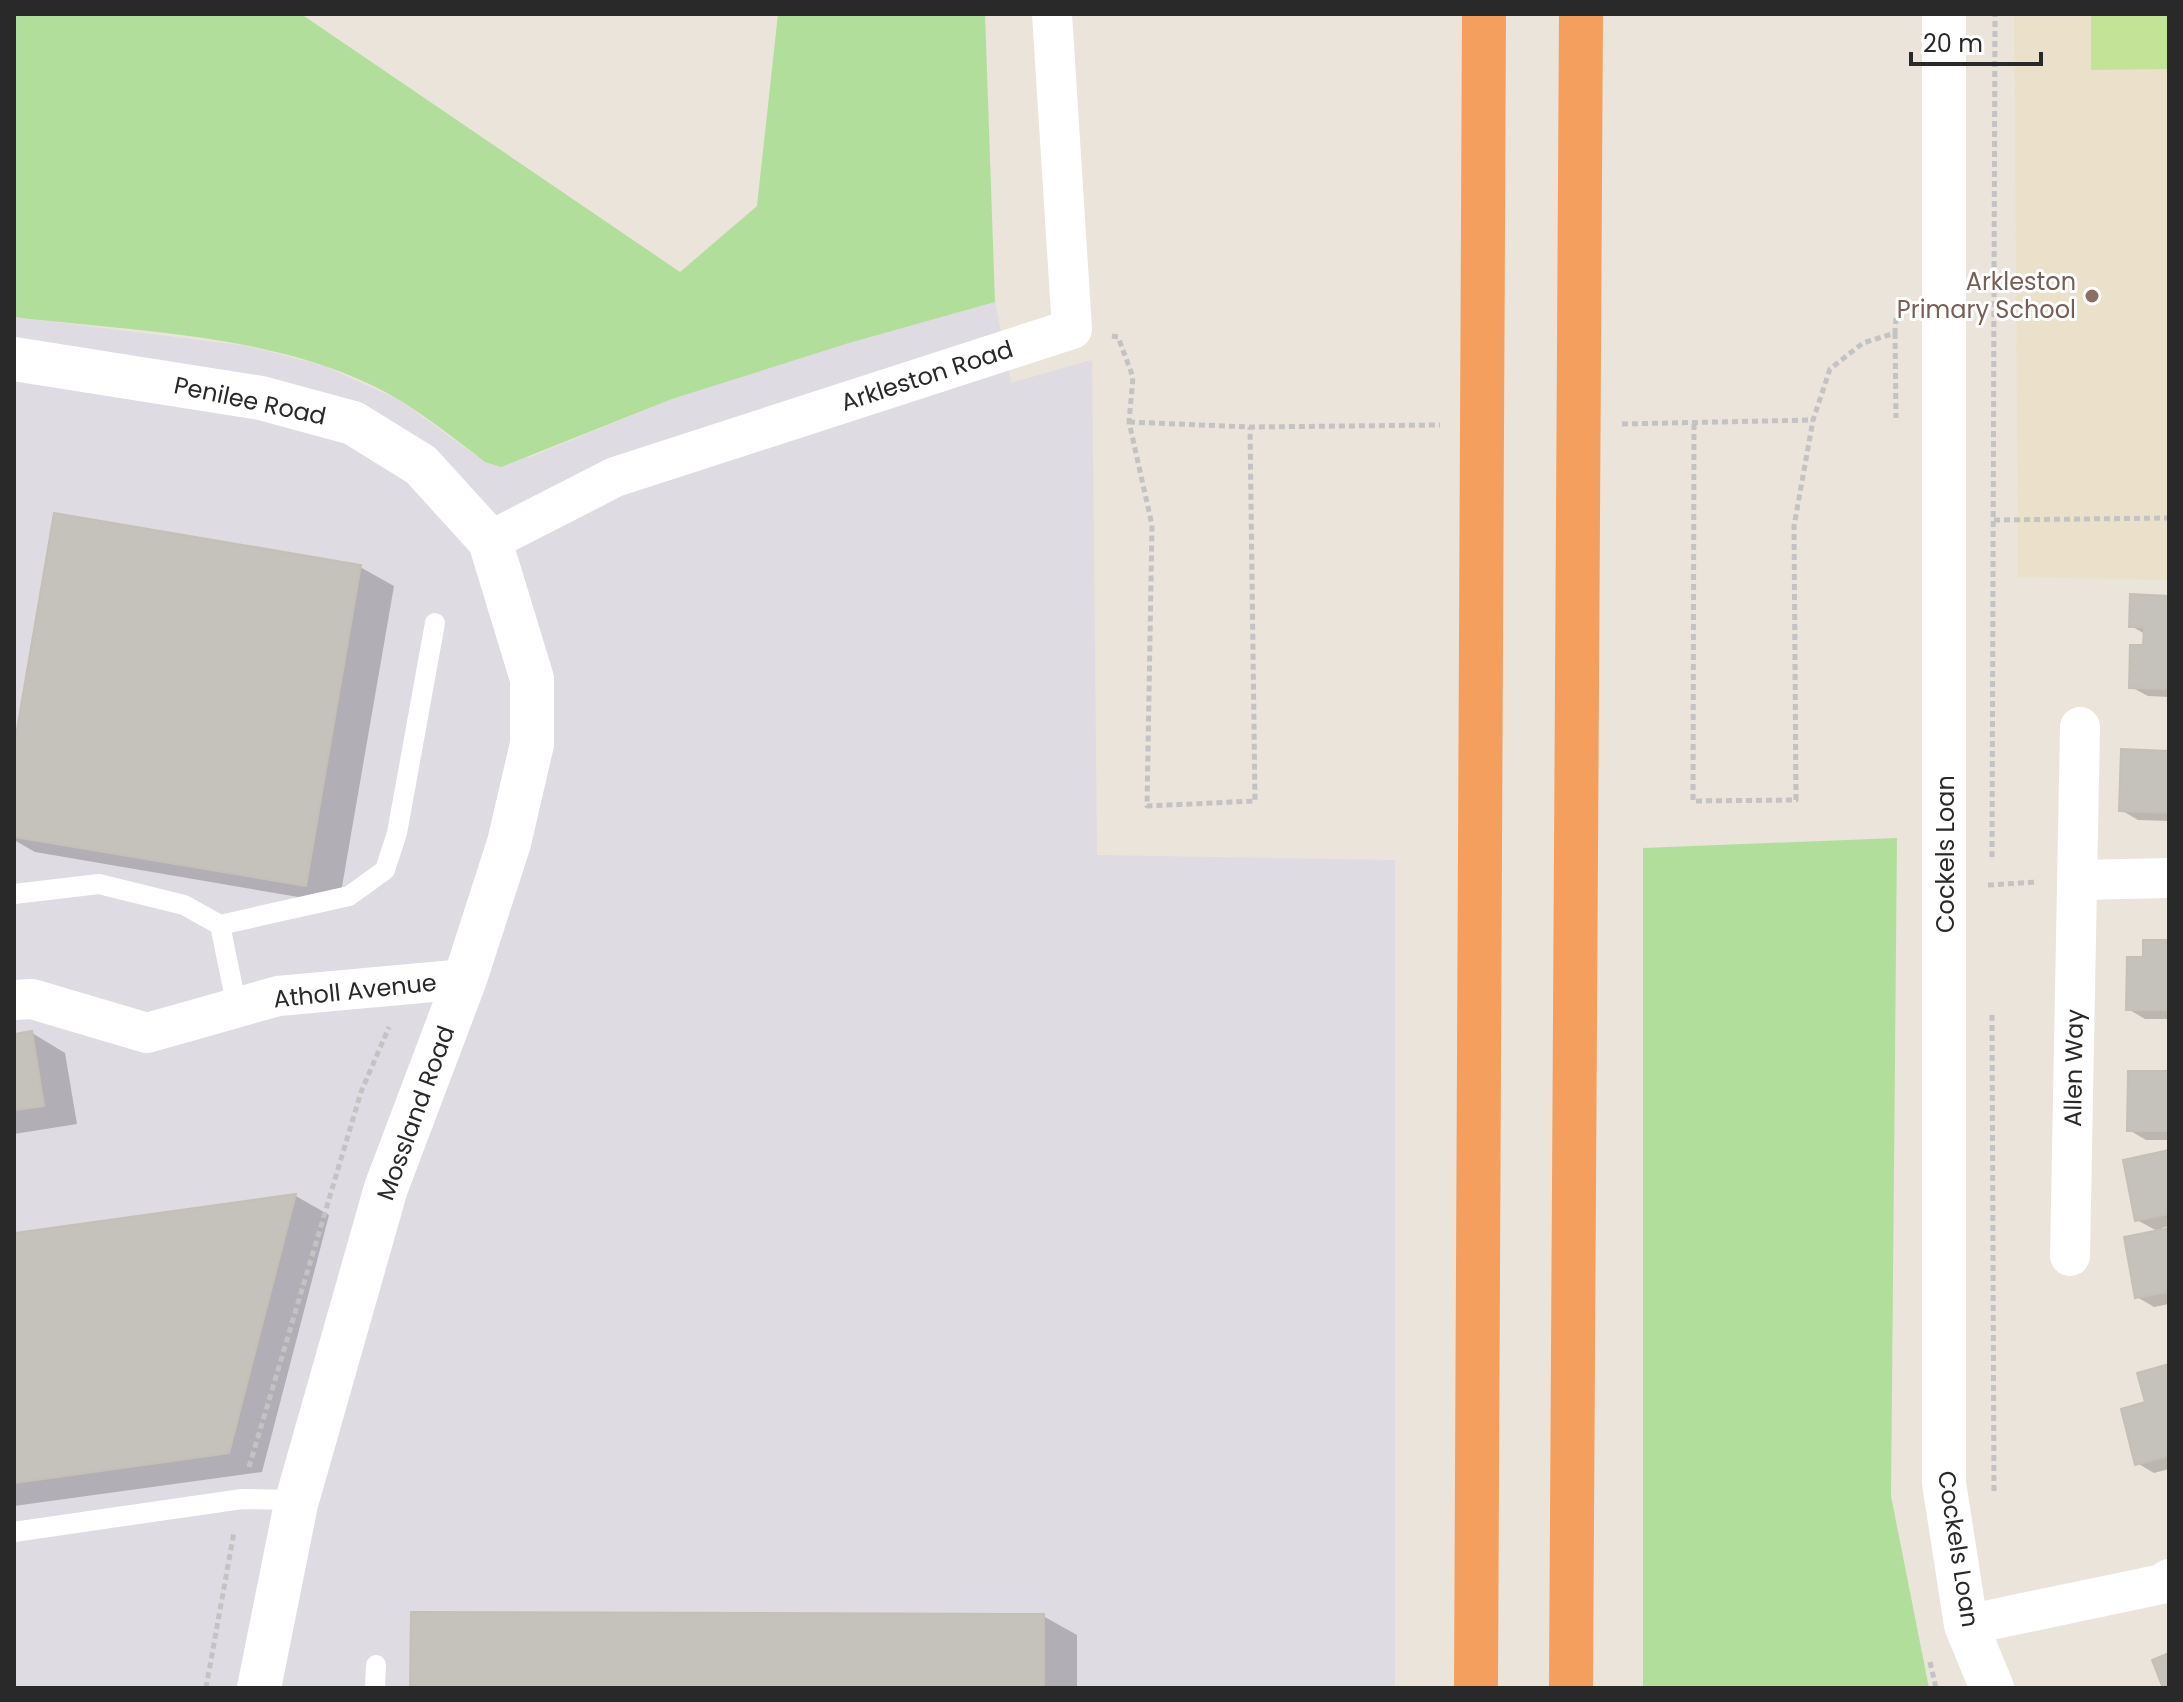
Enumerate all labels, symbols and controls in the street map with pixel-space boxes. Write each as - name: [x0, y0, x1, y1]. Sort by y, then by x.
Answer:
- scale bar: [1911, 16, 2041, 66]
- text: 20 m: [1923, 27, 1983, 60]
- place label: Arkleston Primary School: [1897, 265, 2076, 326]
- marker: Arkleston Primary School: [2083, 287, 2101, 305]
- street label: Arkleston Road: [837, 332, 1017, 419]
- street label: Penilee Road: [171, 368, 329, 433]
- street label: Cockels Loan: [1929, 775, 1962, 933]
- street label: Atholl Avenue: [272, 966, 438, 1015]
- street label: Allen Way: [2056, 1008, 2091, 1127]
- street label: Mossland Road: [369, 1021, 462, 1205]
- street label: Cockels Loan: [1930, 1468, 1987, 1629]

